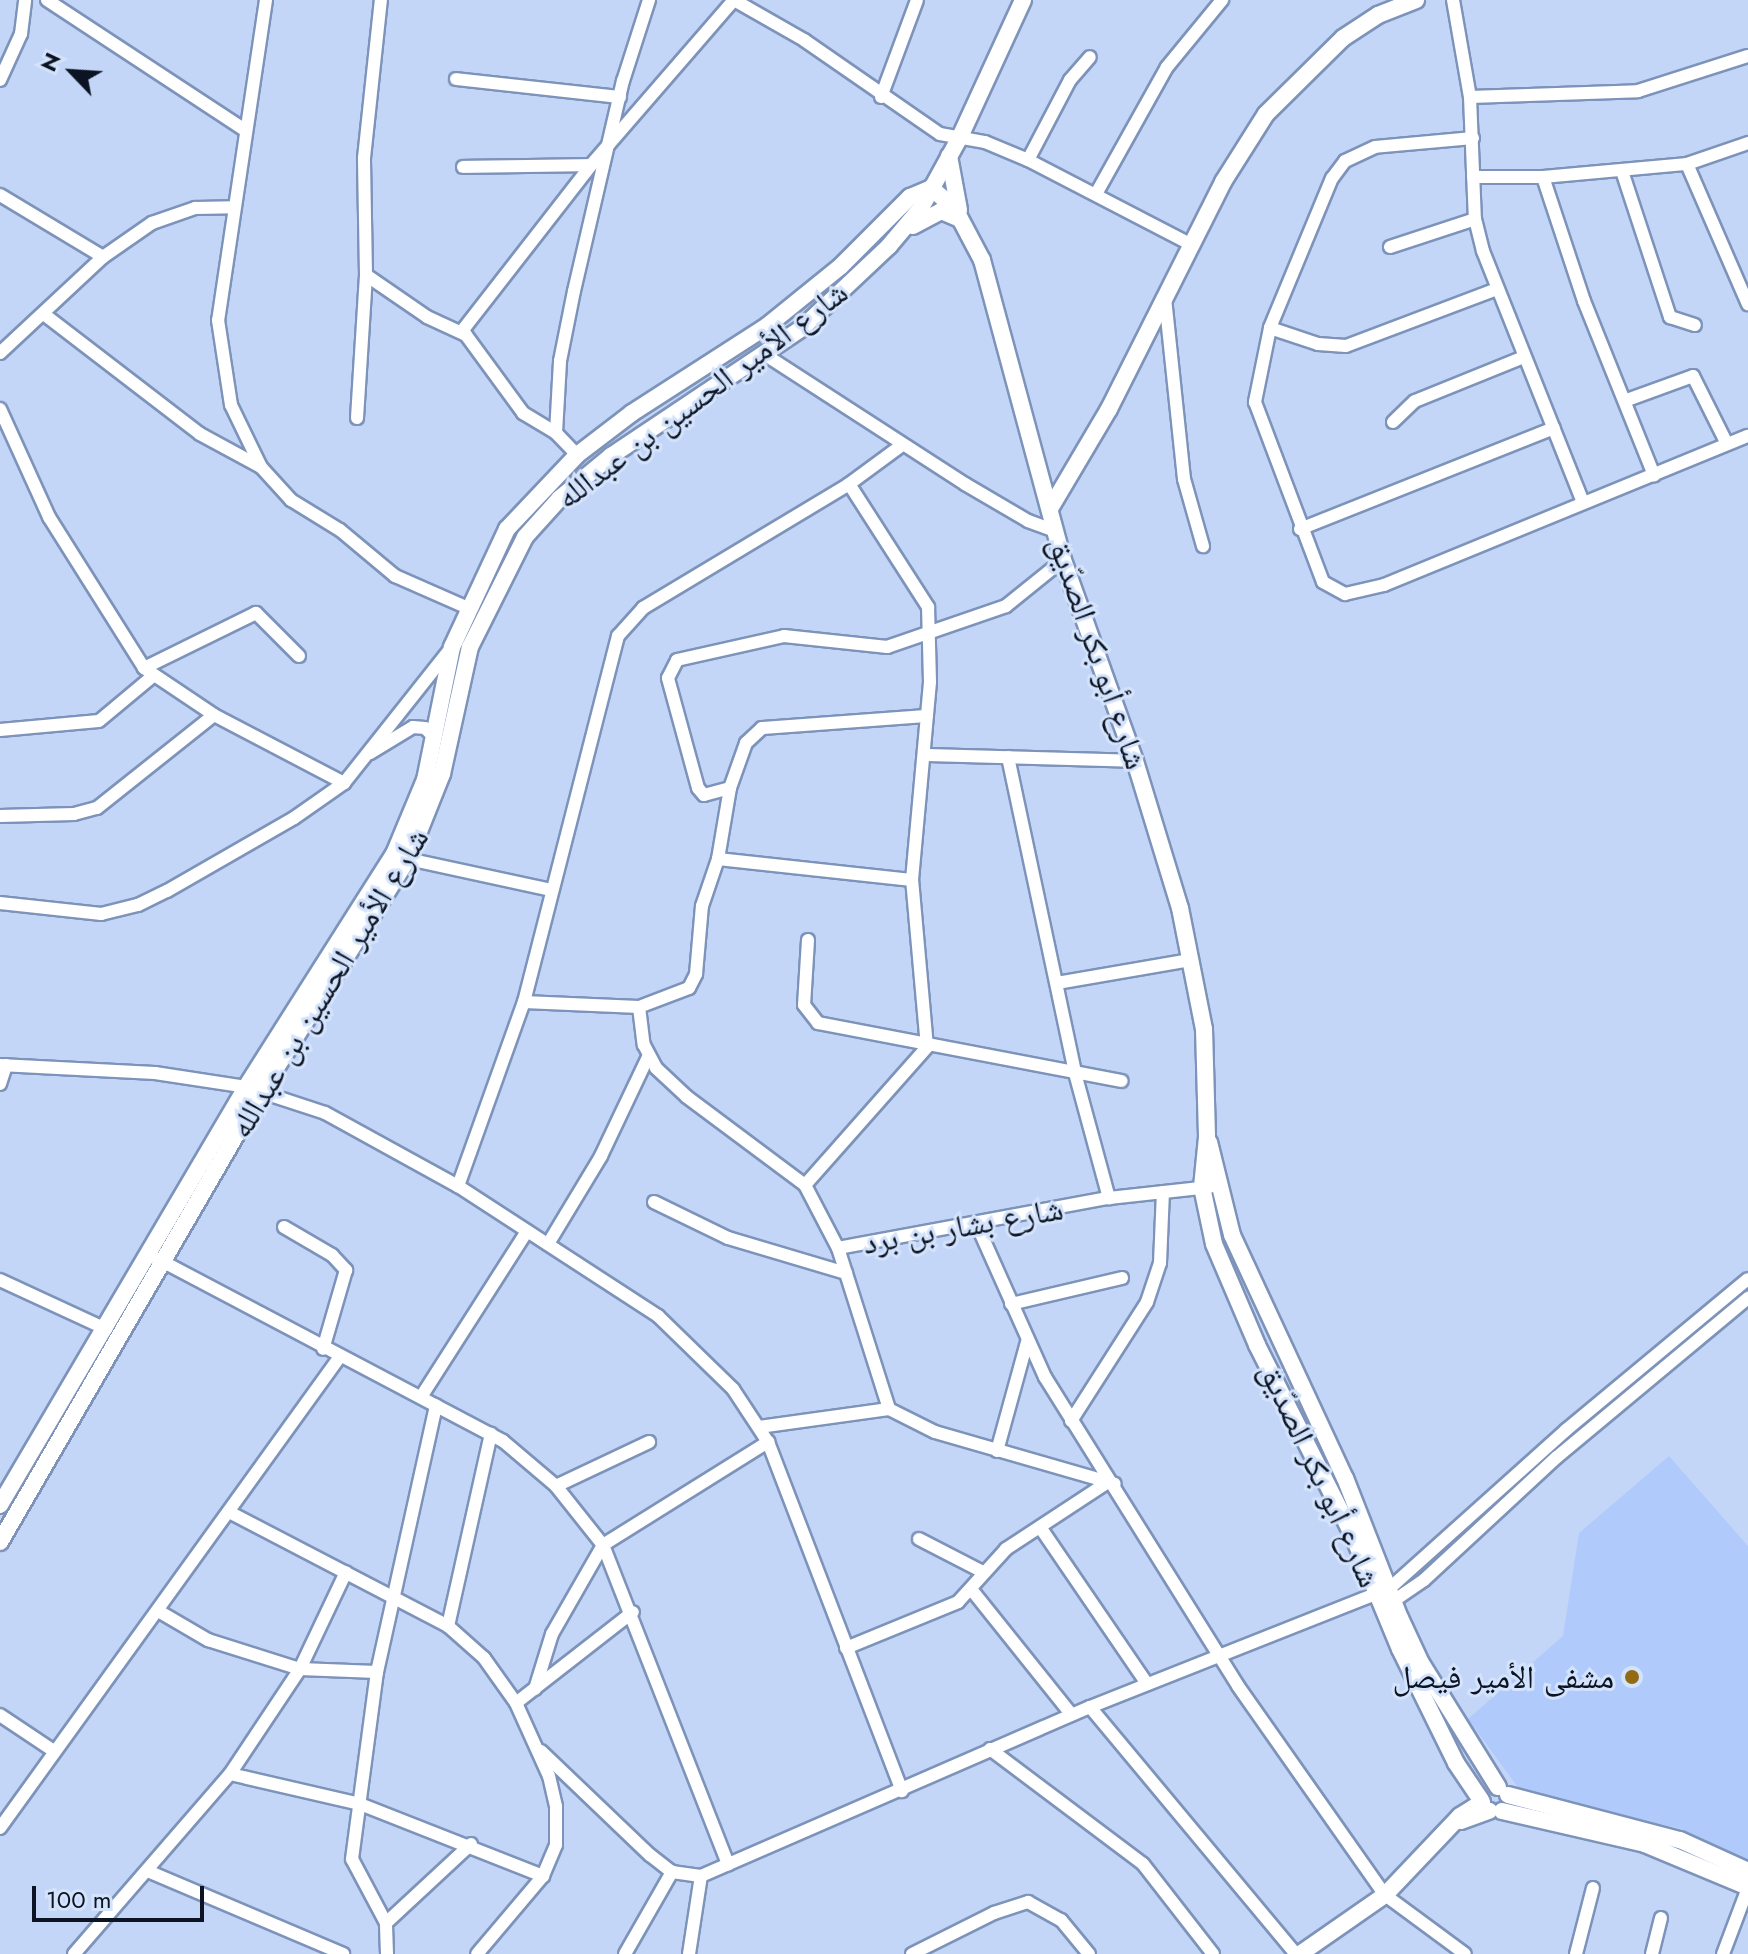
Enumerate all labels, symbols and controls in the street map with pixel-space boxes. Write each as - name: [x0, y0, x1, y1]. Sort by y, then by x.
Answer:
- north arrow: [32, 32, 112, 112]
- text: N: [32, 47, 68, 77]
- street label: شارع الأمير الحسين بن عبدالله: [549, 273, 855, 517]
- street label: شارع أبو بكر الصدّيق: [1040, 532, 1156, 774]
- street label: شارع الأمير الحسين بن عبدالله: [221, 821, 437, 1145]
- street label: شارع بشار بن برد: [860, 1190, 1066, 1262]
- street label: شارع أبو بكر الصدّيق: [1251, 1357, 1389, 1593]
- place label: مشفى الأمير فيصل: [1393, 1658, 1614, 1696]
- marker: مشفى الأمير فيصل: [1621, 1666, 1643, 1688]
- scale bar: [36, 1870, 208, 1920]
- text: 100 m: [46, 1882, 112, 1917]

